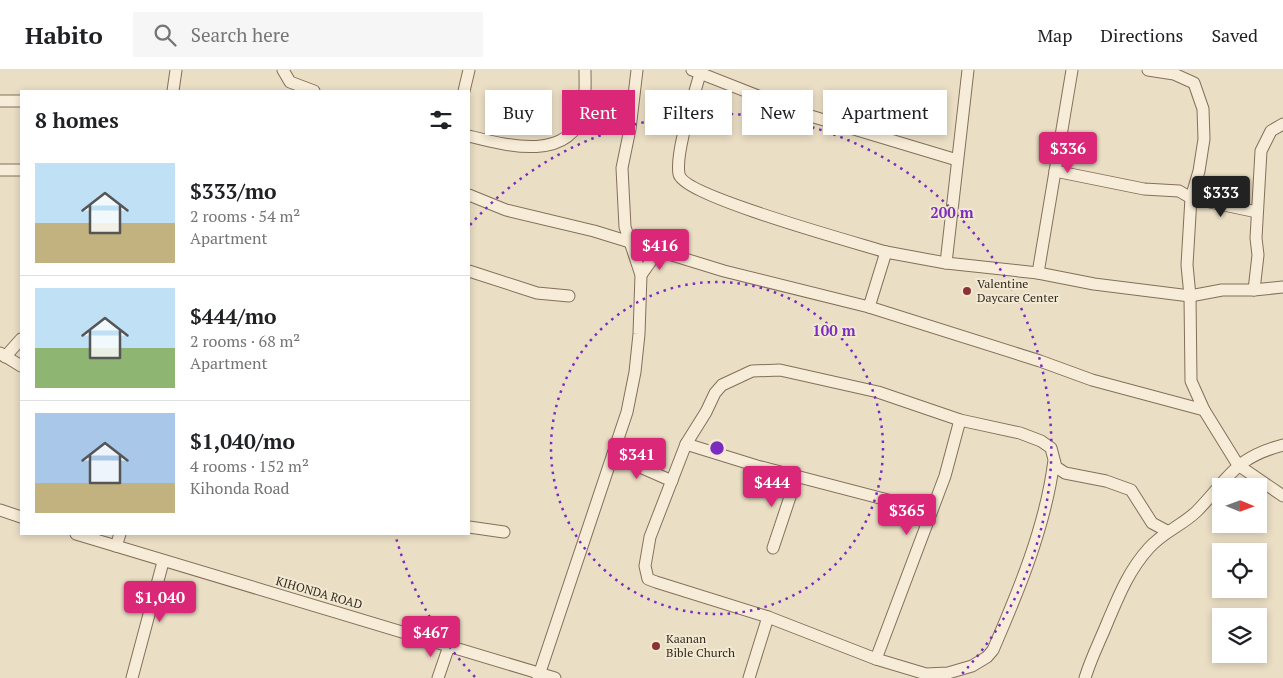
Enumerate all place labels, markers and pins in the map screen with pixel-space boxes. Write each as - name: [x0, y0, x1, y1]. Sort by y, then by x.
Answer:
- pin: $336: [1038, 132, 1098, 174]
- pin: $333: [1191, 176, 1251, 218]
- pin: $416: [630, 228, 690, 271]
- place label: Valentine Daycare Center: [977, 276, 1059, 305]
- marker: Valentine Daycare Center: [961, 285, 973, 297]
- pin: $341: [607, 438, 667, 480]
- centre of rings: [708, 439, 726, 457]
- pin: $444: [742, 466, 802, 508]
- pin: $365: [877, 494, 937, 536]
- pin: $1,040: [119, 580, 201, 623]
- pin: $467: [401, 616, 461, 658]
- place label: Kaanan Bible Church: [666, 631, 735, 660]
- marker: Kaanan Bible Church: [650, 640, 662, 652]

